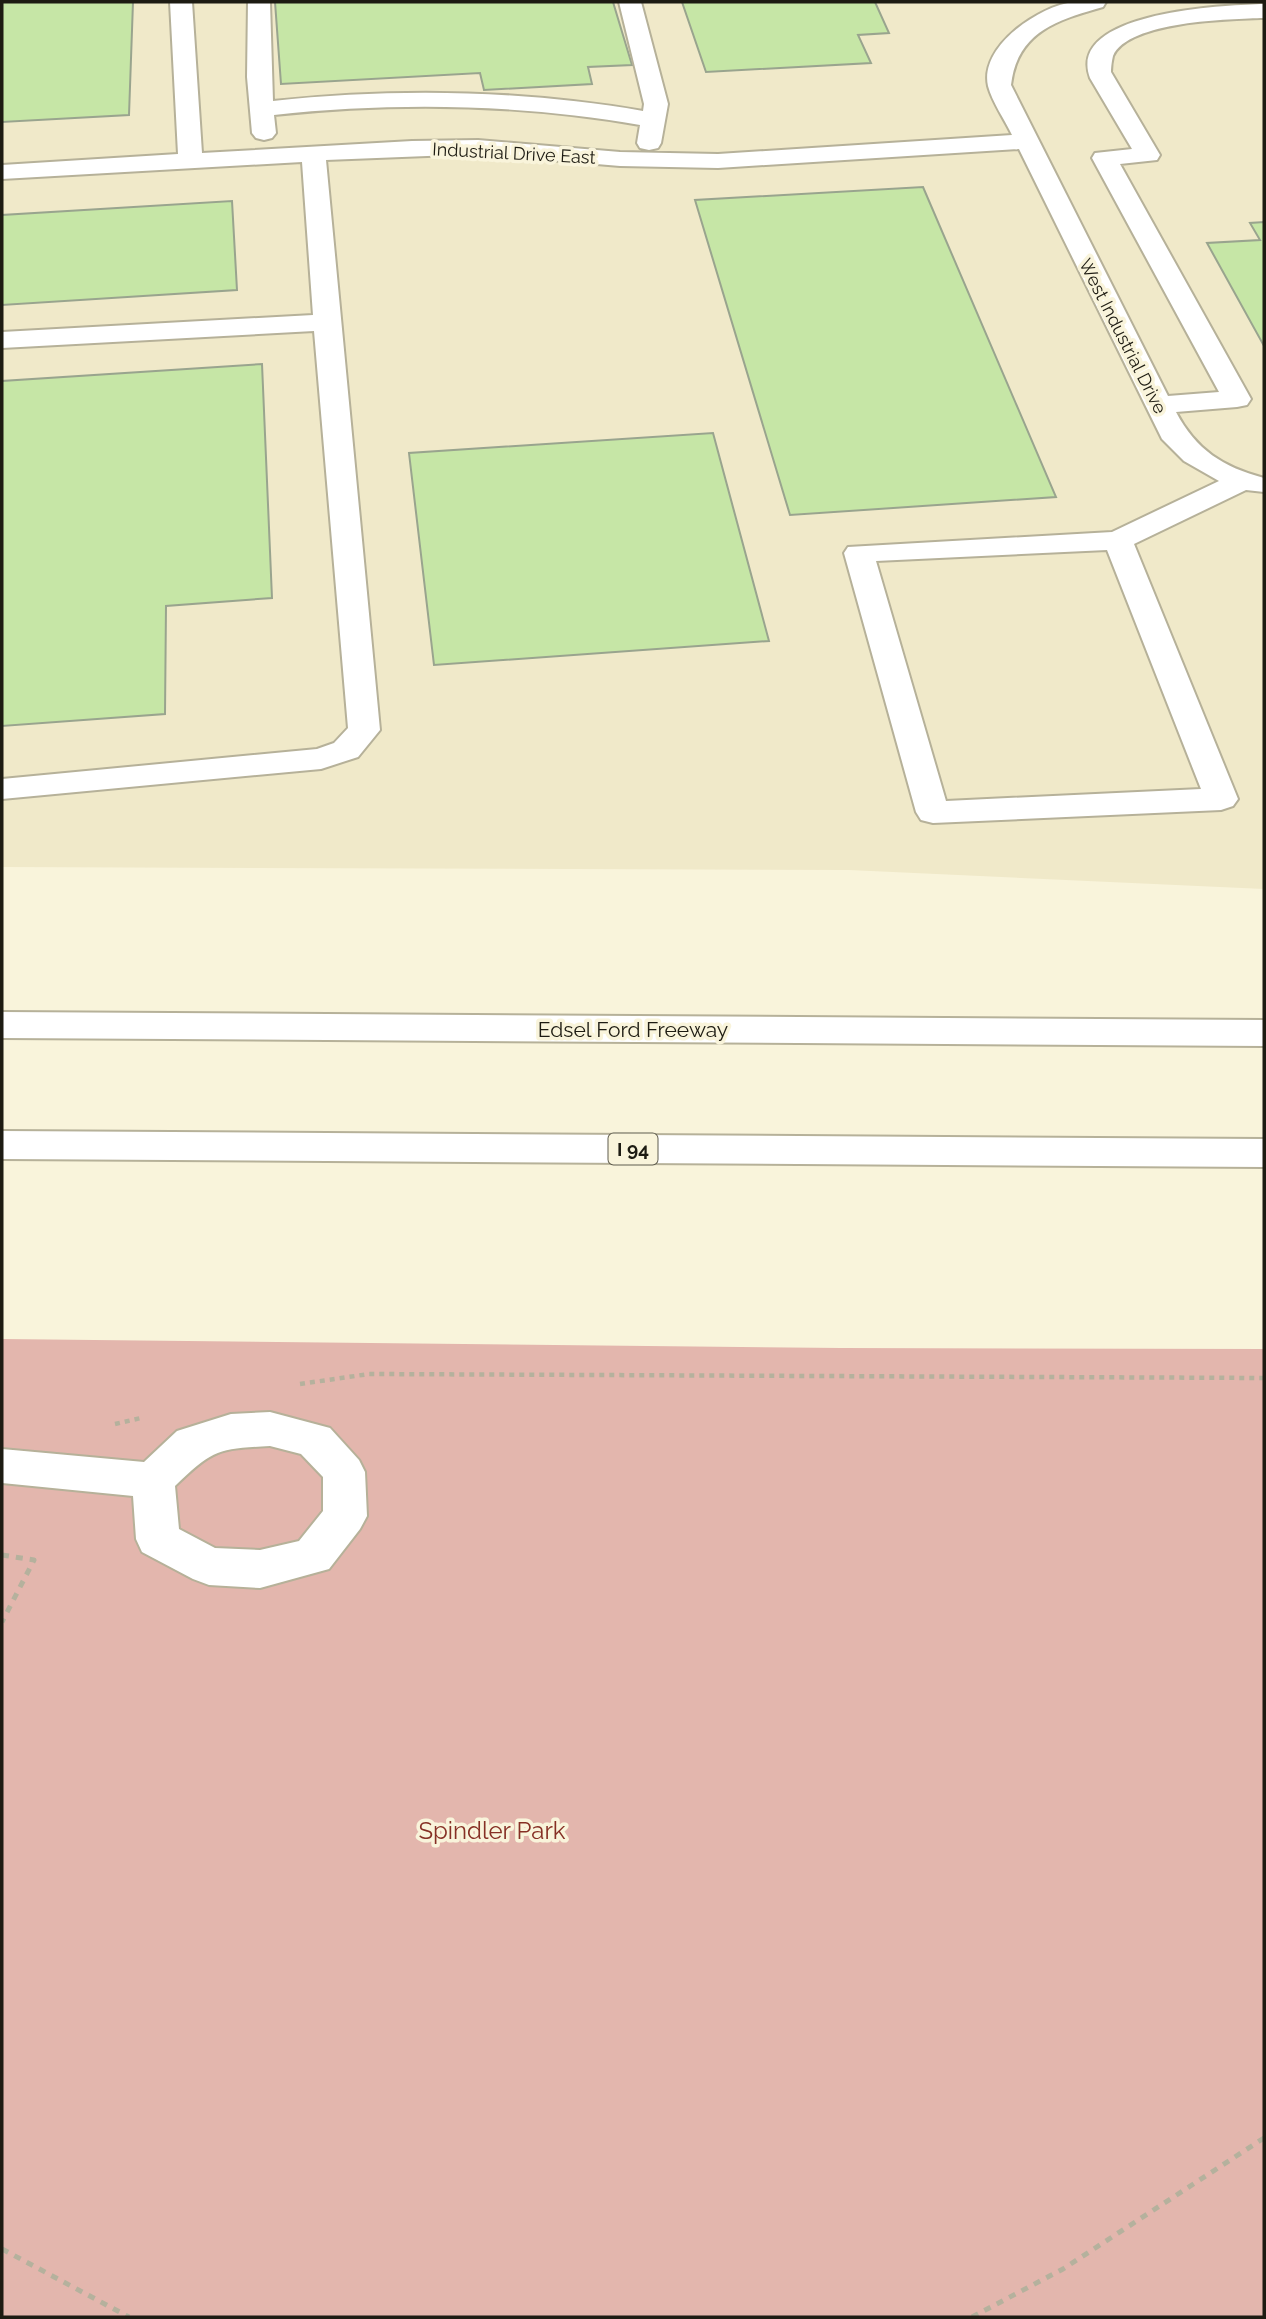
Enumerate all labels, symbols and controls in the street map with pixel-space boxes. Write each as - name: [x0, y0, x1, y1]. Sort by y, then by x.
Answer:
- street label: Industrial Drive East: [432, 138, 596, 168]
- street label: West Industrial Drive: [1075, 255, 1171, 417]
- street label: Edsel Ford Freeway: [538, 1017, 728, 1042]
- road number: I 94: [608, 1134, 658, 1164]
- park label: Spindler Park: [418, 1816, 566, 1845]

